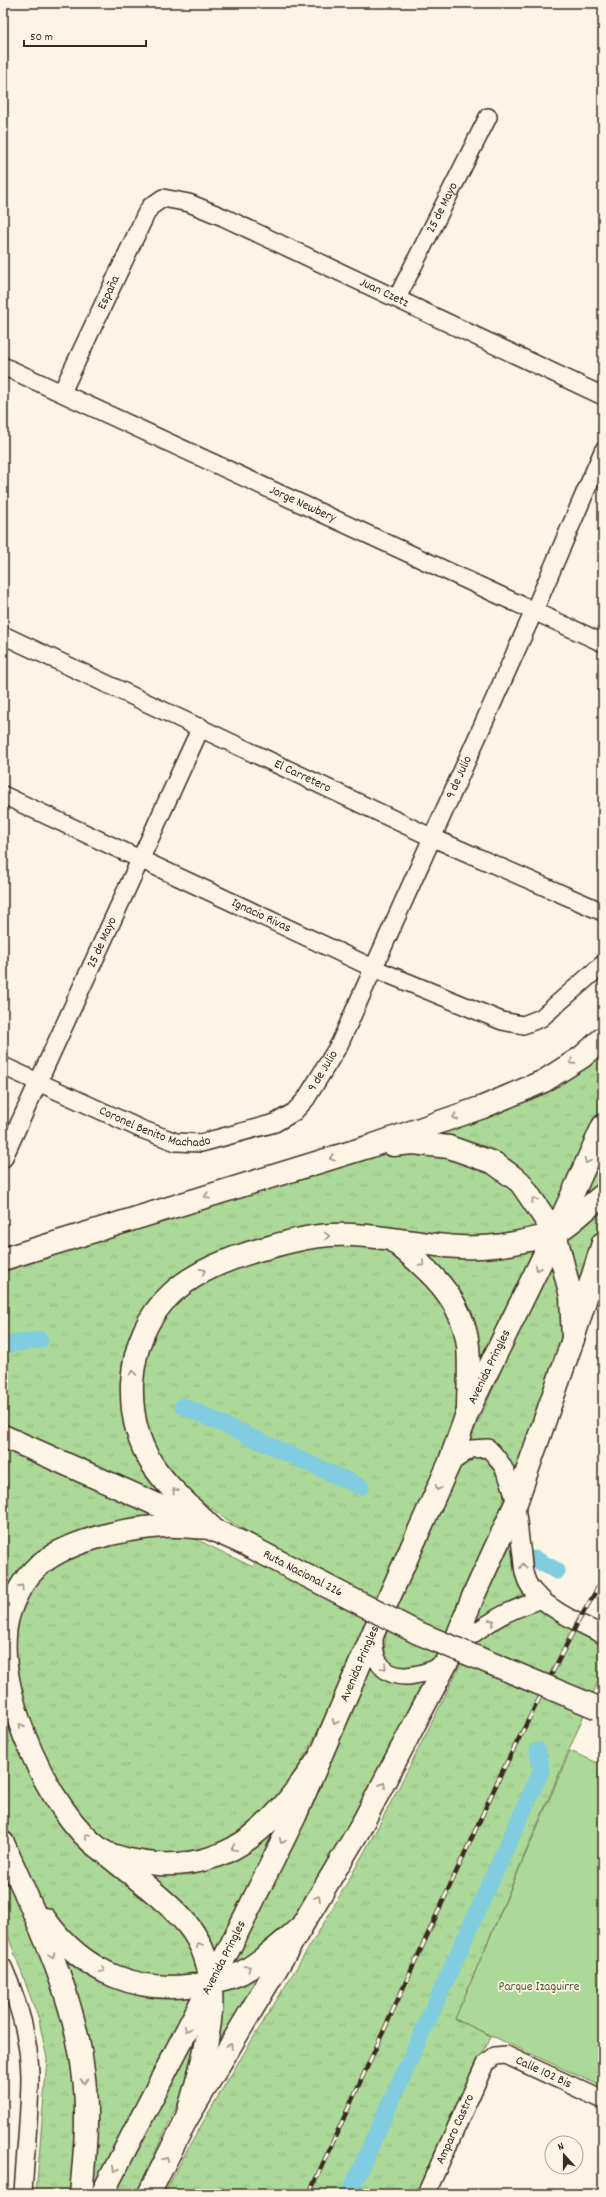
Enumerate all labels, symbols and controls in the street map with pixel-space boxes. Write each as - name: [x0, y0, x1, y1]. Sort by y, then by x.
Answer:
- scale bar: [24, 22, 146, 48]
- text: 50 m: [30, 29, 53, 46]
- street label: 25 de Mayo: [422, 179, 463, 236]
- street label: España: [93, 272, 125, 313]
- street label: Juan Czetz: [356, 273, 412, 313]
- street label: Jorge Newbery: [266, 481, 340, 528]
- street label: 9 de Julio: [441, 753, 477, 802]
- street label: El Carretero: [271, 755, 334, 798]
- street label: Ignacio Rivas: [228, 894, 294, 938]
- street label: 25 de Mayo: [82, 914, 122, 971]
- street label: 9 de Julio: [303, 1047, 343, 1095]
- one-way arrow: [570, 1058, 577, 1065]
- street label: Coronel Benito Machado: [96, 1101, 213, 1153]
- one-way arrow: [451, 1112, 458, 1120]
- one-way arrow: [328, 1153, 335, 1162]
- one-way arrow: [584, 1157, 592, 1165]
- one-way arrow: [204, 1192, 211, 1200]
- one-way arrow: [532, 1198, 539, 1205]
- one-way arrow: [324, 1231, 330, 1240]
- one-way arrow: [417, 1260, 425, 1267]
- one-way arrow: [535, 1264, 543, 1271]
- one-way arrow: [199, 1268, 206, 1276]
- street label: Avenida Pringles: [463, 1326, 516, 1408]
- one-way arrow: [128, 1370, 137, 1376]
- one-way arrow: [435, 1484, 443, 1492]
- one-way arrow: [173, 1488, 180, 1495]
- street label: Ruta Nacional 226: [259, 1545, 346, 1602]
- one-way arrow: [519, 1563, 528, 1569]
- one-way arrow: [16, 1585, 23, 1592]
- one-way arrow: [488, 1619, 495, 1626]
- street label: Avenida Pringles: [335, 1623, 385, 1705]
- one-way arrow: [379, 1662, 387, 1670]
- one-way arrow: [331, 1719, 339, 1726]
- one-way arrow: [18, 1722, 26, 1729]
- one-way arrow: [378, 1782, 385, 1790]
- one-way arrow: [84, 1833, 92, 1841]
- one-way arrow: [279, 1837, 287, 1845]
- one-way arrow: [231, 1843, 239, 1851]
- one-way arrow: [313, 1895, 321, 1902]
- street label: Avenida Pringles: [197, 1917, 251, 1998]
- one-way arrow: [196, 1942, 203, 1949]
- one-way arrow: [47, 1952, 55, 1959]
- one-way arrow: [244, 1965, 251, 1973]
- one-way arrow: [98, 1966, 105, 1973]
- park label: Parque Izaguirre: [498, 1978, 580, 1997]
- one-way arrow: [184, 2025, 192, 2032]
- one-way arrow: [225, 2043, 232, 2050]
- street label: Calle 102 Bis: [512, 2051, 575, 2094]
- one-way arrow: [80, 2078, 88, 2084]
- street label: Amparo Castro: [431, 2091, 480, 2168]
- north arrow: [544, 2135, 584, 2175]
- text: N: [556, 2139, 567, 2156]
- one-way arrow: [161, 2156, 169, 2163]
- one-way arrow: [112, 2165, 119, 2172]

